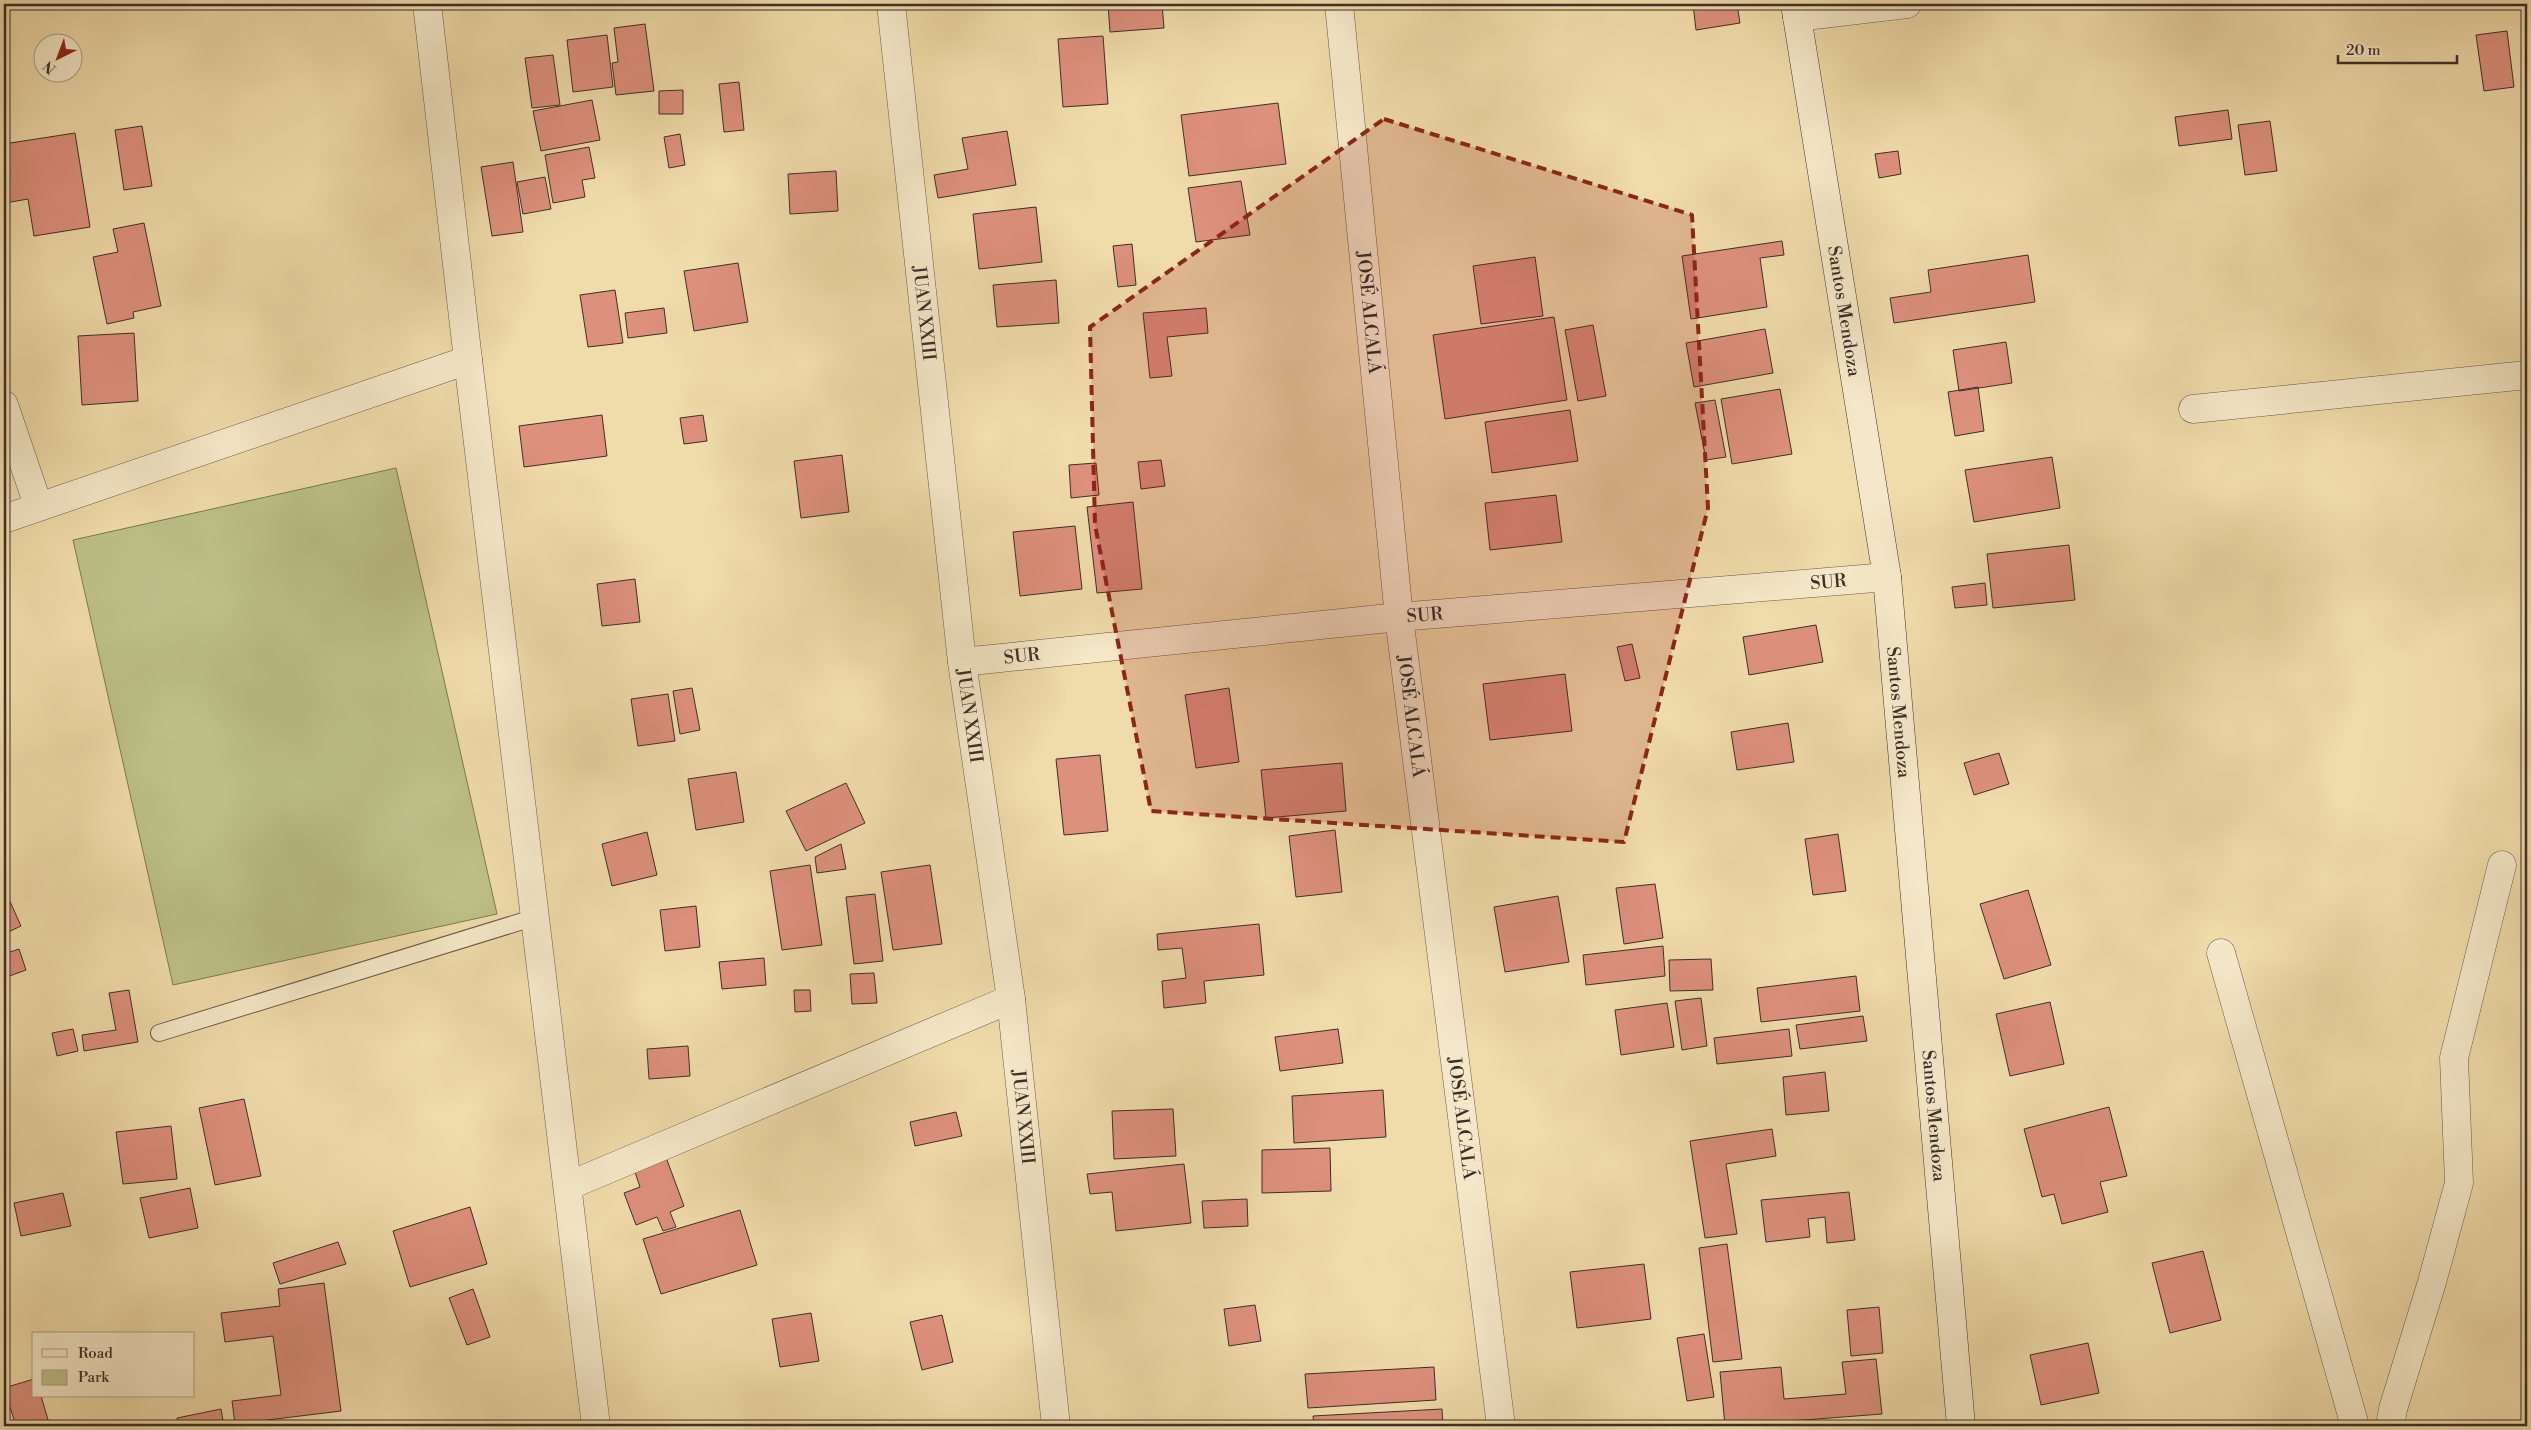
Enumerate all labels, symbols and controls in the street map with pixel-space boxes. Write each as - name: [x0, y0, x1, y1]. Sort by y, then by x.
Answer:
- north arrow: [32, 32, 82, 82]
- scale bar: [2338, 32, 2457, 64]
- text: 20 m: [2346, 41, 2381, 60]
- text: N: [40, 57, 60, 77]
- street label: Santos Mendoza: [1822, 244, 1866, 379]
- street label: JOSÉ ALCALÁ: [1351, 249, 1386, 376]
- street label: JUAN XXIII: [907, 264, 940, 362]
- street label: SUR: [1809, 569, 1848, 595]
- street label: SUR: [1406, 602, 1444, 628]
- street label: SUR: [1003, 643, 1041, 670]
- street label: Santos Mendoza: [1881, 645, 1916, 780]
- street label: JOSÉ ALCALÁ: [1392, 653, 1430, 780]
- street label: JUAN XXIII: [951, 666, 988, 765]
- street label: Santos Mendoza: [1916, 1049, 1951, 1183]
- street label: JOSÉ ALCALÁ: [1442, 1055, 1481, 1181]
- street label: JUAN XXIII: [1006, 1068, 1039, 1166]
- legend: [32, 1332, 195, 1398]
- text: Road: [78, 1344, 113, 1363]
- text: Park: [78, 1368, 110, 1387]

